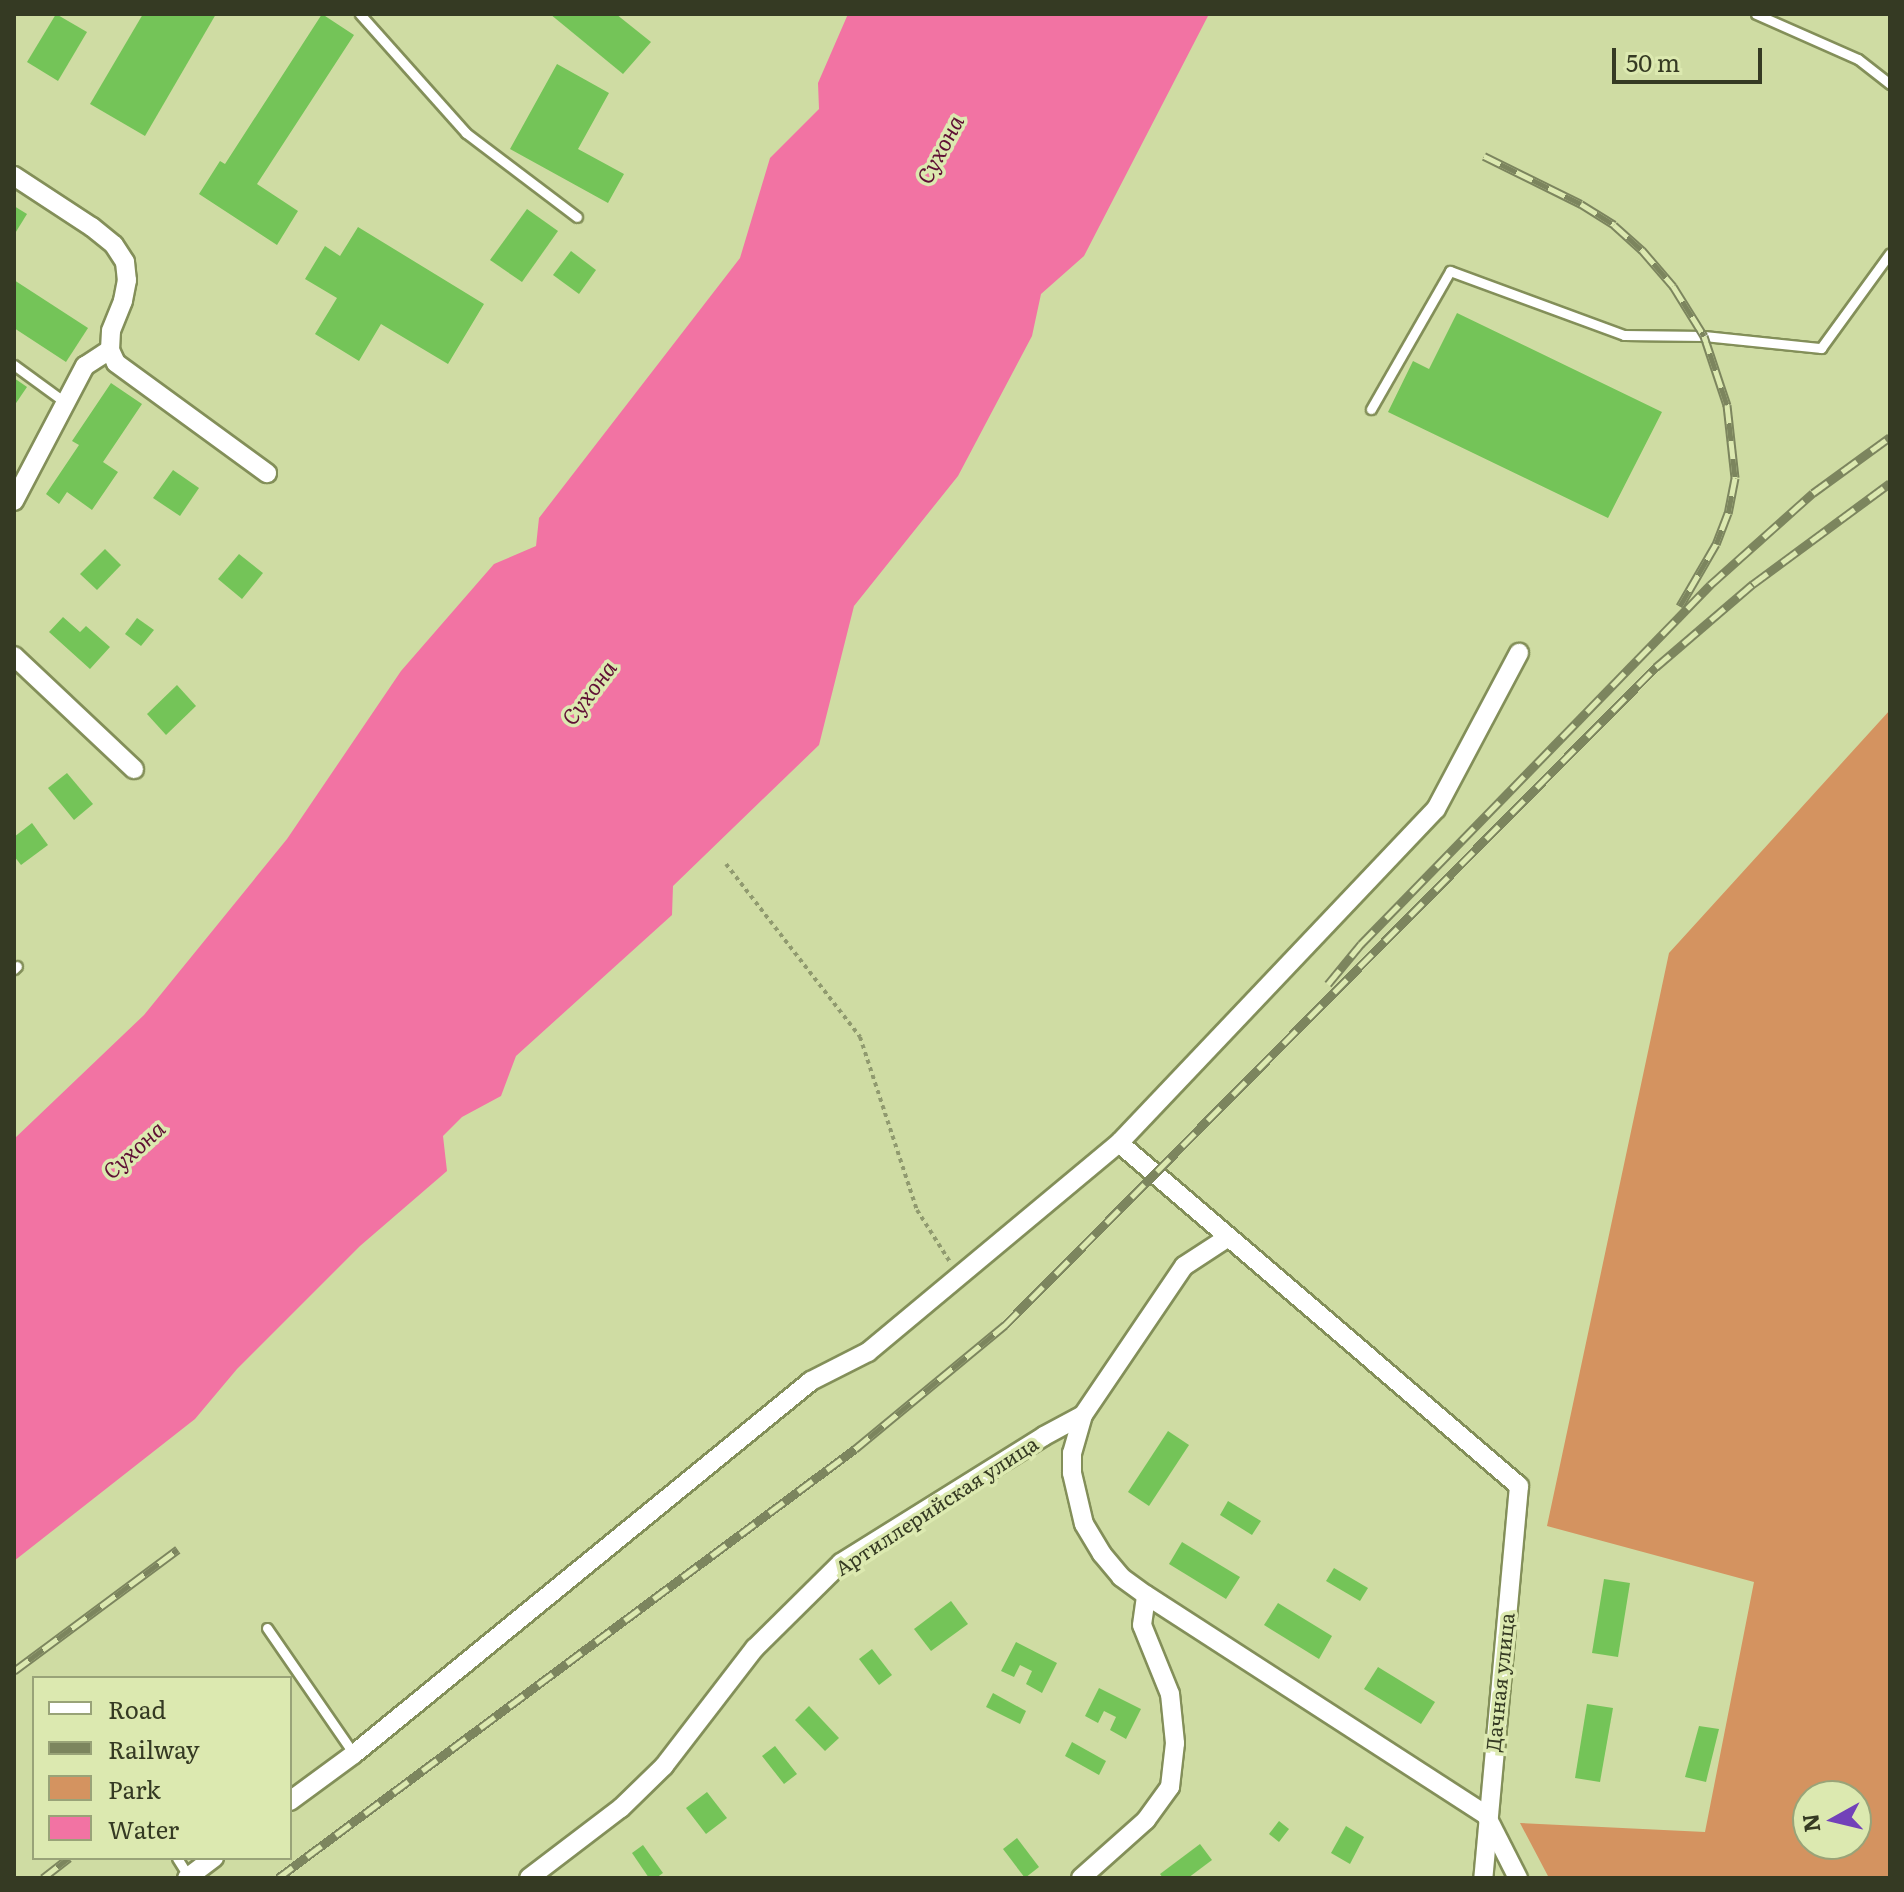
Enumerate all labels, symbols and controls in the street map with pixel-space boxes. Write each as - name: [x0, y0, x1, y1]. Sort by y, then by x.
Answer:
- scale bar: [1616, 32, 1766, 82]
- text: 50 m: [1626, 44, 1680, 79]
- water label: Сухона: [910, 110, 968, 188]
- water label: Сухона: [555, 655, 621, 729]
- water label: Сухона: [97, 1114, 169, 1184]
- street label: Артиллерийская улица: [830, 1430, 1042, 1580]
- street label: Дачная улица: [1480, 1611, 1518, 1753]
- legend: [32, 1676, 292, 1860]
- text: Road: [108, 1691, 166, 1726]
- text: Railway: [108, 1731, 200, 1766]
- text: Park: [108, 1771, 161, 1806]
- north arrow: [1792, 1780, 1872, 1860]
- text: Water: [108, 1811, 179, 1846]
- text: N: [1792, 1812, 1827, 1835]

